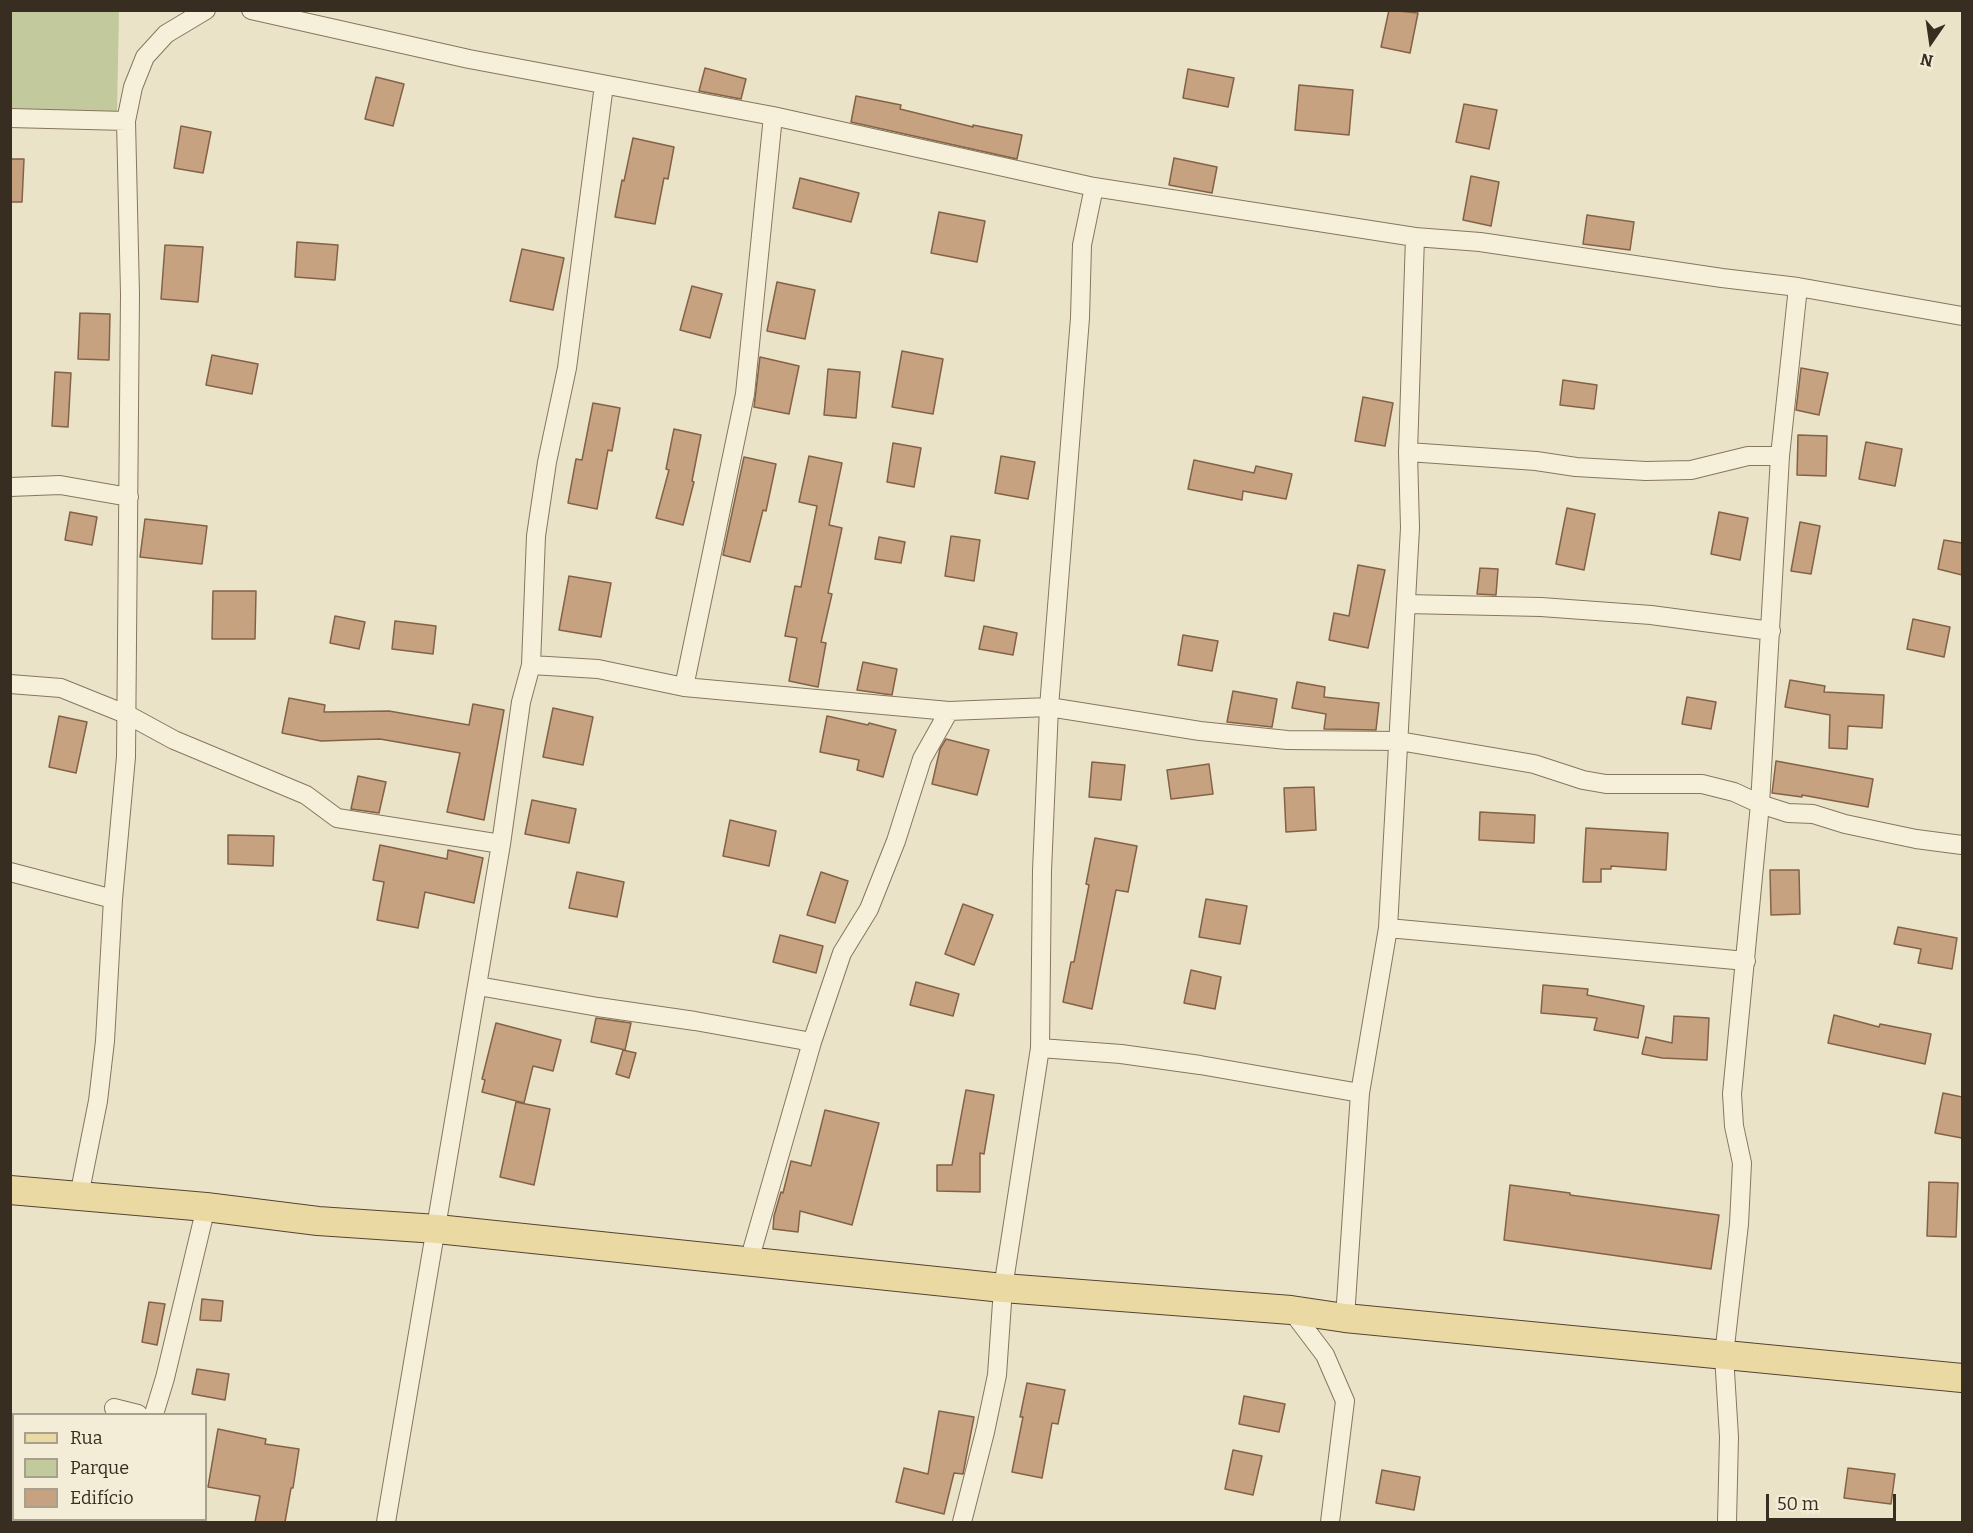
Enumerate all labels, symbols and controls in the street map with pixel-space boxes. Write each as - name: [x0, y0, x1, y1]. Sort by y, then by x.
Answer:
- north arrow: [1901, 12, 1961, 72]
- text: N: [1919, 49, 1935, 71]
- legend: [12, 1413, 207, 1521]
- text: Rua: [70, 1427, 103, 1449]
- text: Parque: [70, 1457, 129, 1479]
- scale bar: [1769, 1482, 1900, 1520]
- text: Edifício: [70, 1487, 134, 1509]
- text: 50 m: [1777, 1493, 1819, 1515]

